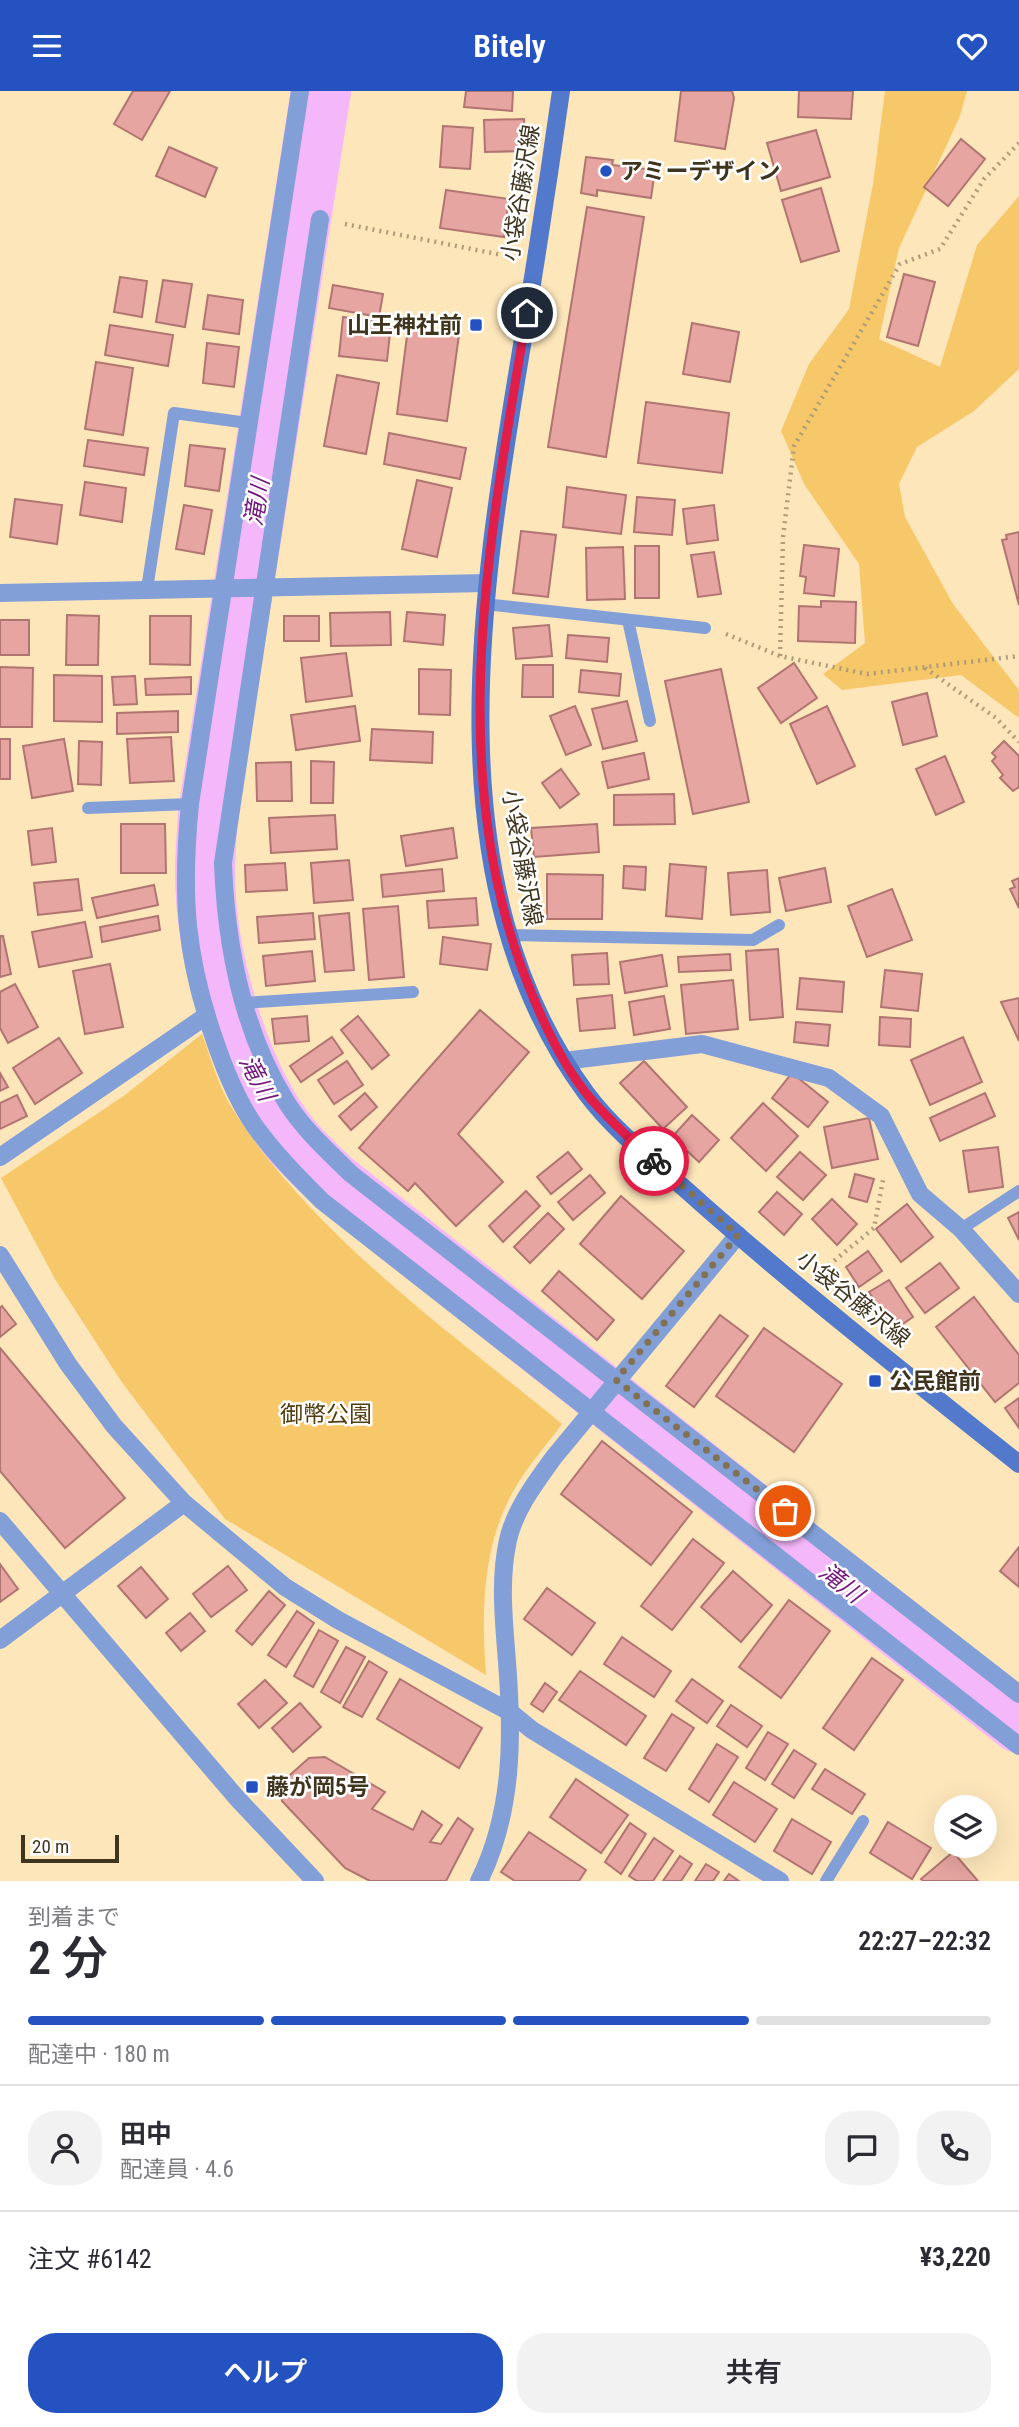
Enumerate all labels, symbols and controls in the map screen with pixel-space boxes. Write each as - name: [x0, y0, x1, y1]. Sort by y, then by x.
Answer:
- icon: menu: [28, 27, 66, 65]
- text: Bitely: [473, 27, 546, 65]
- icon: heart: [953, 27, 991, 65]
- street label: 小袋谷藤沢線: [497, 123, 545, 263]
- place label: アミーデザイン: [620, 158, 781, 185]
- marker: アミーデザイン: [598, 163, 614, 179]
- pin: [497, 283, 557, 343]
- icon: home: [508, 294, 546, 332]
- place label: 山王神社前: [347, 312, 462, 339]
- marker: 山王神社前: [468, 317, 484, 333]
- water label: 滝川: [239, 473, 275, 528]
- street label: 小袋谷藤沢線: [497, 788, 547, 928]
- water label: 滝川: [233, 1050, 282, 1108]
- courier: [619, 1126, 689, 1196]
- icon: bike: [635, 1142, 673, 1180]
- street label: 小袋谷藤沢線: [791, 1245, 915, 1353]
- place label: 公民館前: [889, 1368, 981, 1395]
- marker: 公民館前: [867, 1373, 883, 1389]
- park label: 御幣公園: [280, 1401, 372, 1428]
- pin: [755, 1481, 815, 1541]
- icon: bag: [766, 1492, 804, 1530]
- water label: 滝川: [813, 1557, 871, 1611]
- place label: 藤が岡5号: [266, 1774, 370, 1801]
- marker: 藤が岡5号: [244, 1779, 260, 1795]
- map controls: [934, 1795, 997, 1858]
- button: layers: [934, 1795, 997, 1858]
- scale bar: [21, 1832, 119, 1864]
- text: 20 m: [32, 1835, 69, 1858]
- text: 到着まで: [28, 1904, 120, 1931]
- text: 22:27–22:32: [858, 1926, 991, 1956]
- text: 2 分: [28, 1931, 108, 1985]
- text: 配達中 · 180 m: [28, 2041, 170, 2068]
- button: person: [28, 2111, 102, 2185]
- button: chat: [825, 2111, 899, 2185]
- button: phone: [917, 2111, 991, 2185]
- text: 田中: [120, 2119, 172, 2149]
- text: 配達員 · 4.6: [120, 2156, 234, 2183]
- text: ¥3,220: [920, 2242, 991, 2272]
- text: 注文 #6142: [28, 2244, 152, 2274]
- button: ヘルプ: [28, 2333, 503, 2413]
- button: 共有: [517, 2333, 991, 2413]

